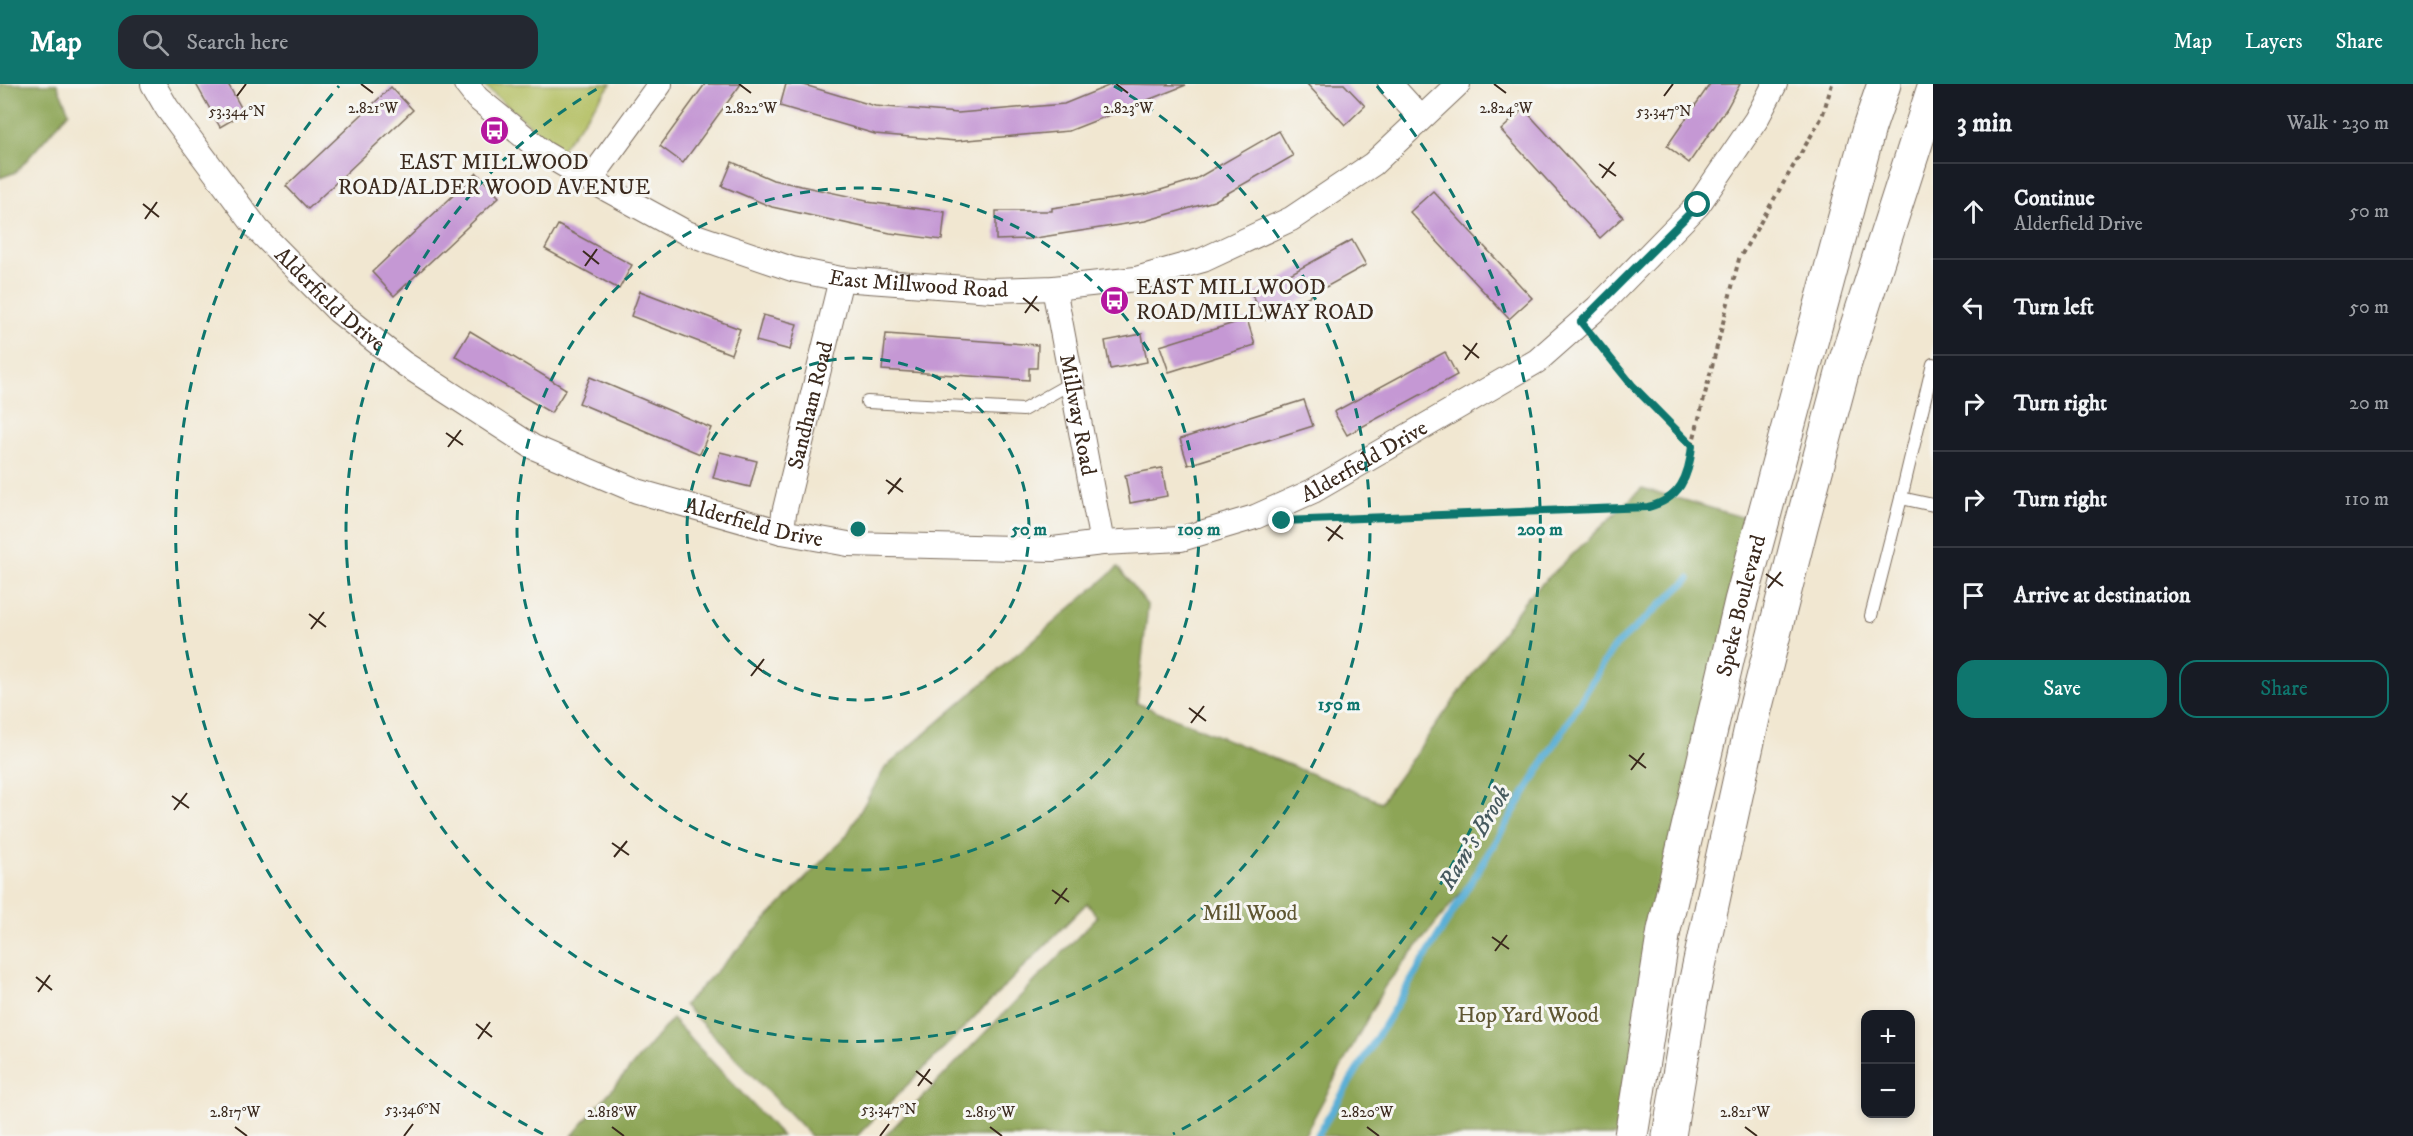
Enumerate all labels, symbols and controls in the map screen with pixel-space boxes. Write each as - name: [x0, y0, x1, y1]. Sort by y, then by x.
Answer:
- search box: [118, 15, 538, 69]
- text: Map: [30, 25, 82, 60]
- icon: search: [139, 26, 172, 59]
- text: Search here: [187, 29, 288, 56]
- text: Map: [2173, 29, 2212, 55]
- text: Layers: [2245, 29, 2303, 55]
- text: Share: [2336, 29, 2383, 55]
- text: 2.821°W: [348, 99, 398, 118]
- text: 2.822°W: [725, 99, 777, 118]
- text: 2.823°W: [1103, 99, 1153, 118]
- text: 2.824°W: [1479, 99, 1533, 118]
- text: 53.344°N: [209, 102, 265, 121]
- text: 53.347°N: [1636, 102, 1692, 121]
- text: 3 min: [1957, 107, 2012, 140]
- text: Walk · 230 m: [2287, 111, 2389, 136]
- bus stop icon: EAST MILLWOOD ROAD/ALDER WOOD AVENUE: [478, 114, 510, 146]
- place label: EAST MILLWOOD ROAD/ALDER WOOD AVENUE: [338, 149, 650, 201]
- text: Continue: [2014, 185, 2095, 212]
- route start: [1684, 191, 1710, 217]
- icon: ahead: [1957, 195, 1990, 228]
- text: 50 m: [2349, 199, 2389, 224]
- text: Alderfield Drive: [2014, 212, 2143, 237]
- street label: Alderfield Drive: [269, 241, 391, 357]
- street label: East Millwood Road: [826, 263, 1008, 304]
- place label: EAST MILLWOOD ROAD/MILLWAY ROAD: [1136, 274, 1374, 326]
- bus stop icon: EAST MILLWOOD ROAD/MILLWAY ROAD: [1099, 284, 1131, 316]
- icon: left: [1957, 291, 1990, 324]
- text: Turn left: [2014, 294, 2094, 321]
- text: 50 m: [2349, 295, 2389, 320]
- street label: Sandham Road: [782, 338, 839, 472]
- street label: Millway Road: [1053, 352, 1102, 478]
- icon: right: [1957, 387, 1990, 420]
- text: Turn right: [2014, 390, 2107, 417]
- text: 20 m: [2349, 391, 2389, 416]
- street label: Alderfield Drive: [1297, 414, 1432, 508]
- icon: right: [1957, 483, 1990, 516]
- text: Turn right: [2014, 486, 2107, 513]
- text: 110 m: [2344, 487, 2389, 512]
- street label: Alderfield Drive: [682, 492, 825, 553]
- route end: [1268, 507, 1294, 533]
- centre of rings: [848, 519, 868, 539]
- text: 50 m: [1010, 519, 1047, 541]
- text: 100 m: [1177, 519, 1221, 541]
- text: 200 m: [1517, 519, 1563, 541]
- street label: Speke Boulevard: [1710, 532, 1772, 679]
- icon: arrive: [1957, 579, 1990, 612]
- text: Arrive at destination: [2014, 582, 2191, 609]
- button: Save: [1957, 660, 2167, 718]
- button: Share: [2179, 660, 2389, 718]
- text: 150 m: [1318, 694, 1361, 716]
- water label: Ram's Brook: [1432, 781, 1518, 896]
- park label: Mill Wood: [1202, 900, 1298, 927]
- park label: Hop Yard Wood: [1457, 1002, 1599, 1029]
- map controls: [1861, 1010, 1915, 1118]
- button: +: [1861, 1010, 1915, 1064]
- button: −: [1861, 1064, 1915, 1118]
- text: 53.346°N: [385, 1100, 441, 1119]
- text: 53.347°N: [861, 1100, 917, 1119]
- text: 2.817°W: [210, 1103, 261, 1122]
- text: 2.818°W: [587, 1103, 637, 1122]
- text: 2.819°W: [965, 1103, 1015, 1122]
- text: 2.820°W: [1341, 1103, 1394, 1122]
- text: 2.821°W: [1720, 1103, 1770, 1122]

